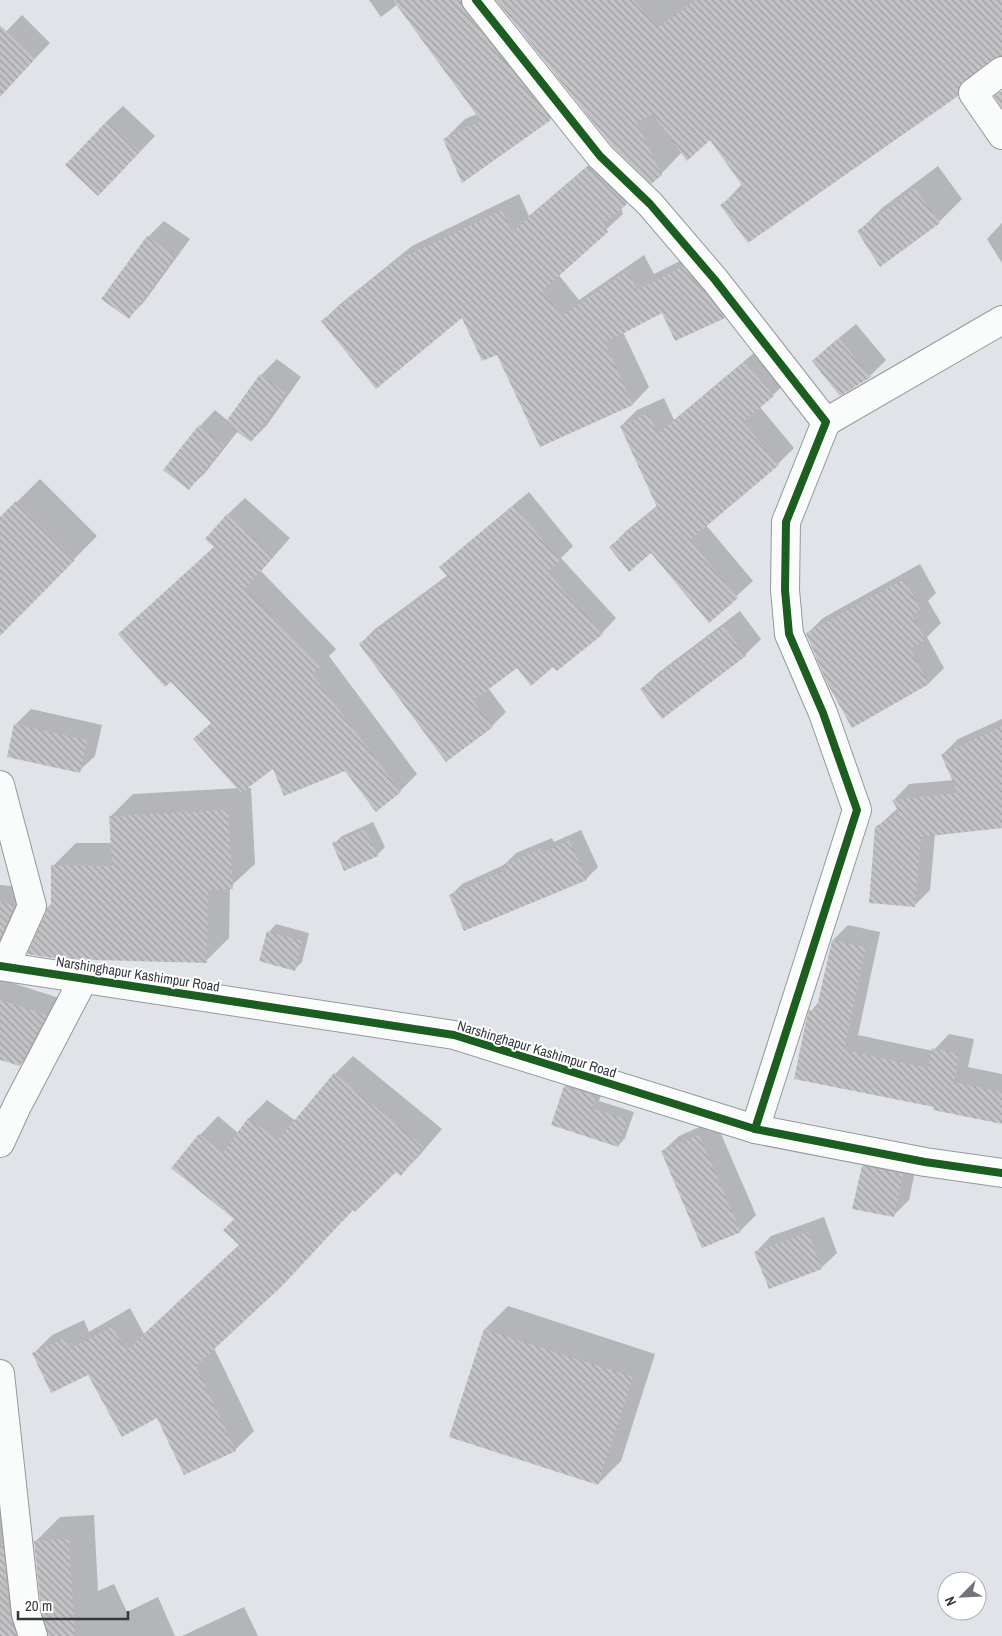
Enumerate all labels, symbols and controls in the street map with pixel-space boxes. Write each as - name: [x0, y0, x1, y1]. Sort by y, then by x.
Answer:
- street label: Narshinghapur Kashimpur Road: [55, 952, 221, 996]
- street label: Narshinghapur Kashimpur Road: [455, 1016, 619, 1082]
- north arrow: [937, 1571, 987, 1621]
- scale bar: [18, 1588, 128, 1620]
- text: N: [940, 1594, 960, 1609]
- text: 20 m: [25, 1595, 52, 1616]

